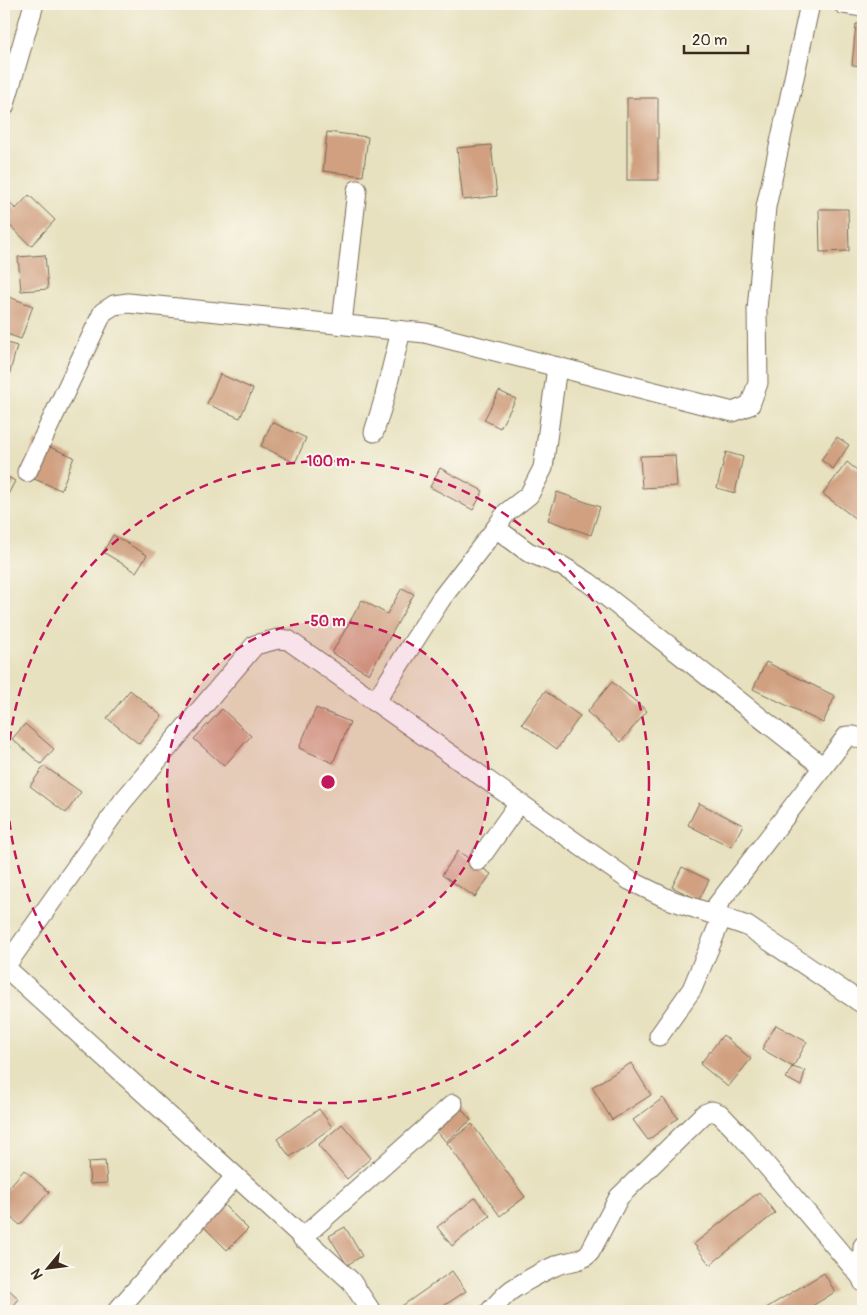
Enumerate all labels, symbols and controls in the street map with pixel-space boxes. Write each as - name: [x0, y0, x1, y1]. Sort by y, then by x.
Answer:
- scale bar: [684, 22, 748, 54]
- text: 20 m: [692, 31, 727, 50]
- text: 100 m: [307, 452, 349, 471]
- text: 50 m: [311, 612, 345, 631]
- centre of rings: [319, 773, 337, 791]
- north arrow: [22, 1242, 72, 1292]
- text: N: [27, 1266, 47, 1282]

